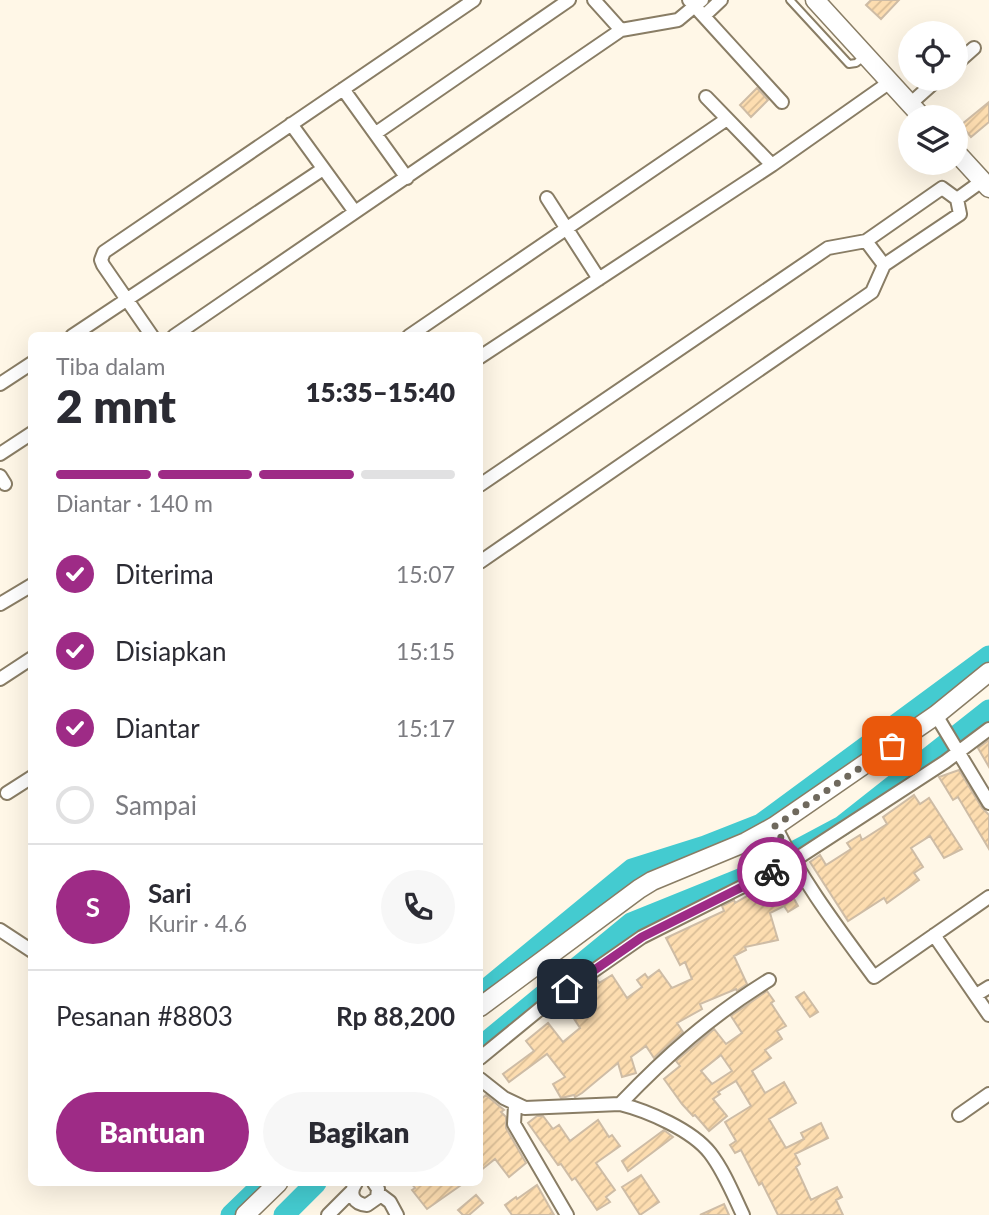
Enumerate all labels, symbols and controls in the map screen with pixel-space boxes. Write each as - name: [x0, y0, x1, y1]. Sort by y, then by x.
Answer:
- map controls: [898, 21, 968, 175]
- button: locate: [898, 21, 968, 91]
- button: layers: [898, 105, 968, 175]
- text: Tiba dalam: [56, 352, 165, 380]
- text: 15:35–15:40: [305, 376, 455, 408]
- text: 2 mnt: [56, 378, 176, 433]
- text: Diantar · 140 m: [56, 489, 213, 517]
- icon: check: [56, 555, 94, 593]
- text: Diterima: [115, 558, 214, 590]
- text: 15:07: [396, 560, 455, 588]
- icon: check: [56, 632, 94, 670]
- text: Disiapkan: [115, 635, 226, 667]
- text: 15:15: [396, 637, 455, 665]
- icon: check: [56, 709, 94, 747]
- text: Diantar: [115, 712, 200, 744]
- text: 15:17: [396, 714, 455, 742]
- pin: [862, 716, 922, 776]
- icon: bag: [873, 727, 911, 765]
- text: Sampai: [115, 789, 197, 821]
- courier: [737, 837, 807, 907]
- icon: bike: [753, 853, 791, 891]
- button: phone: [381, 870, 455, 944]
- text: Sari: [148, 877, 192, 909]
- text: S: [86, 891, 100, 923]
- text: Kurir · 4.6: [148, 909, 247, 937]
- pin: [537, 959, 597, 1019]
- icon: home: [548, 970, 586, 1008]
- text: Pesanan #8803: [56, 1000, 233, 1032]
- text: Rp 88,200: [336, 1000, 455, 1032]
- button: Bantuan: [56, 1092, 249, 1172]
- button: Bagikan: [263, 1092, 455, 1172]

